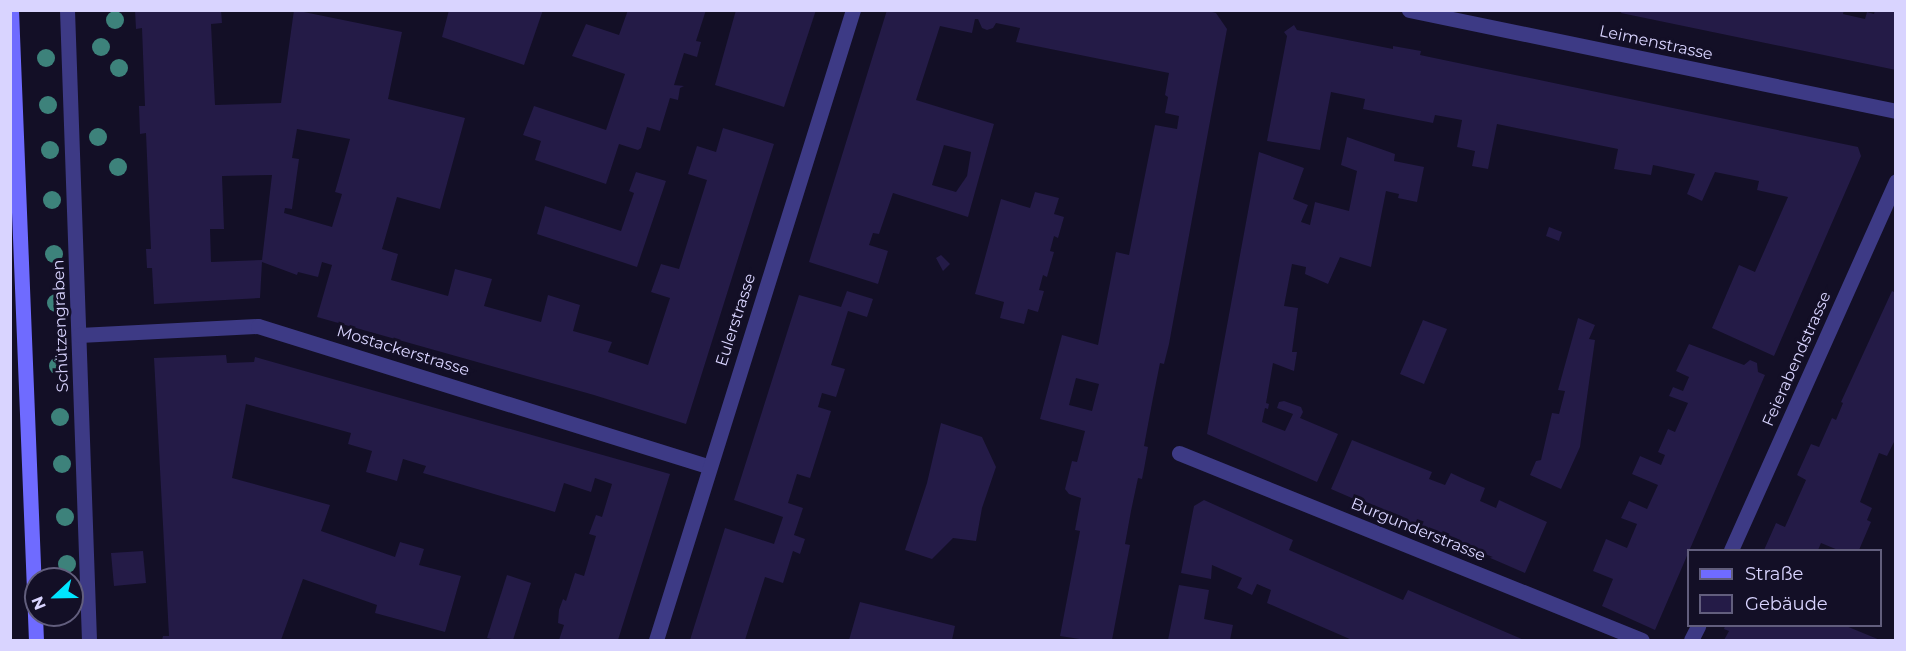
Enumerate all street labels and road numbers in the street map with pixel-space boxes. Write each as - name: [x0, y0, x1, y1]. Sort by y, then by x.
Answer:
- street label: Leimenstrasse: [1598, 22, 1714, 64]
- street label: Schützengraben: [49, 259, 73, 393]
- street label: Eulerstrasse: [712, 271, 760, 369]
- street label: Feierabendstrasse: [1759, 289, 1835, 429]
- street label: Mostackerstrasse: [334, 322, 472, 380]
- street label: Burgunderstrasse: [1348, 494, 1488, 566]

